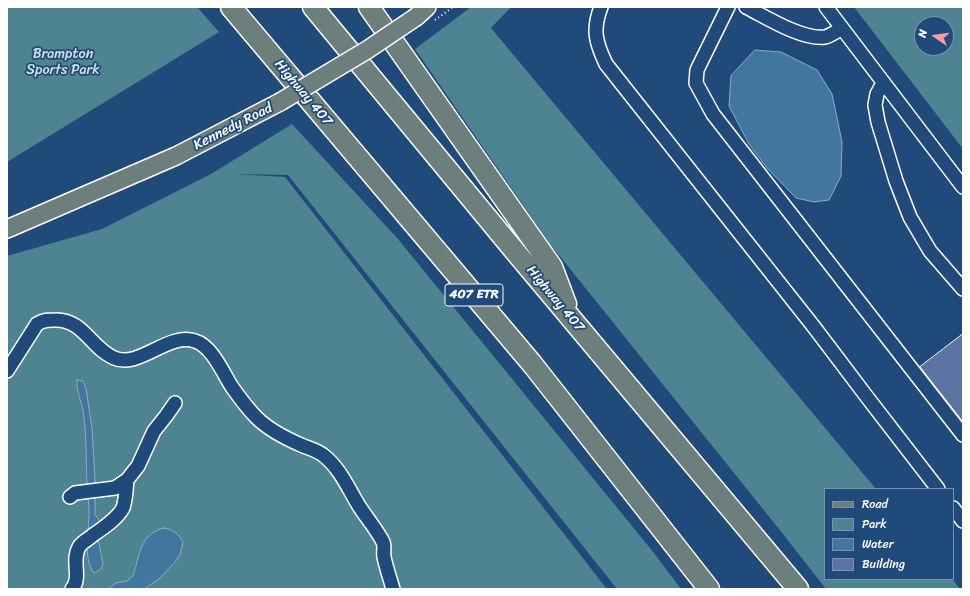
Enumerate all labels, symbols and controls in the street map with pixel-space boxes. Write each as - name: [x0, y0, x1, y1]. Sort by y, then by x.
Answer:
- north arrow: [914, 16, 954, 56]
- text: N: [913, 28, 933, 39]
- park label: Brampton Sports Park: [26, 46, 100, 78]
- street label: Highway 407: [270, 56, 336, 130]
- street label: Kennedy Road: [191, 100, 275, 154]
- street label: Highway 407: [522, 262, 588, 336]
- road number: 407 ETR: [445, 284, 503, 306]
- legend: [824, 488, 954, 580]
- text: Road: [862, 493, 888, 515]
- text: Park: [862, 513, 887, 535]
- text: Water: [862, 533, 894, 555]
- text: Building: [862, 553, 905, 575]

